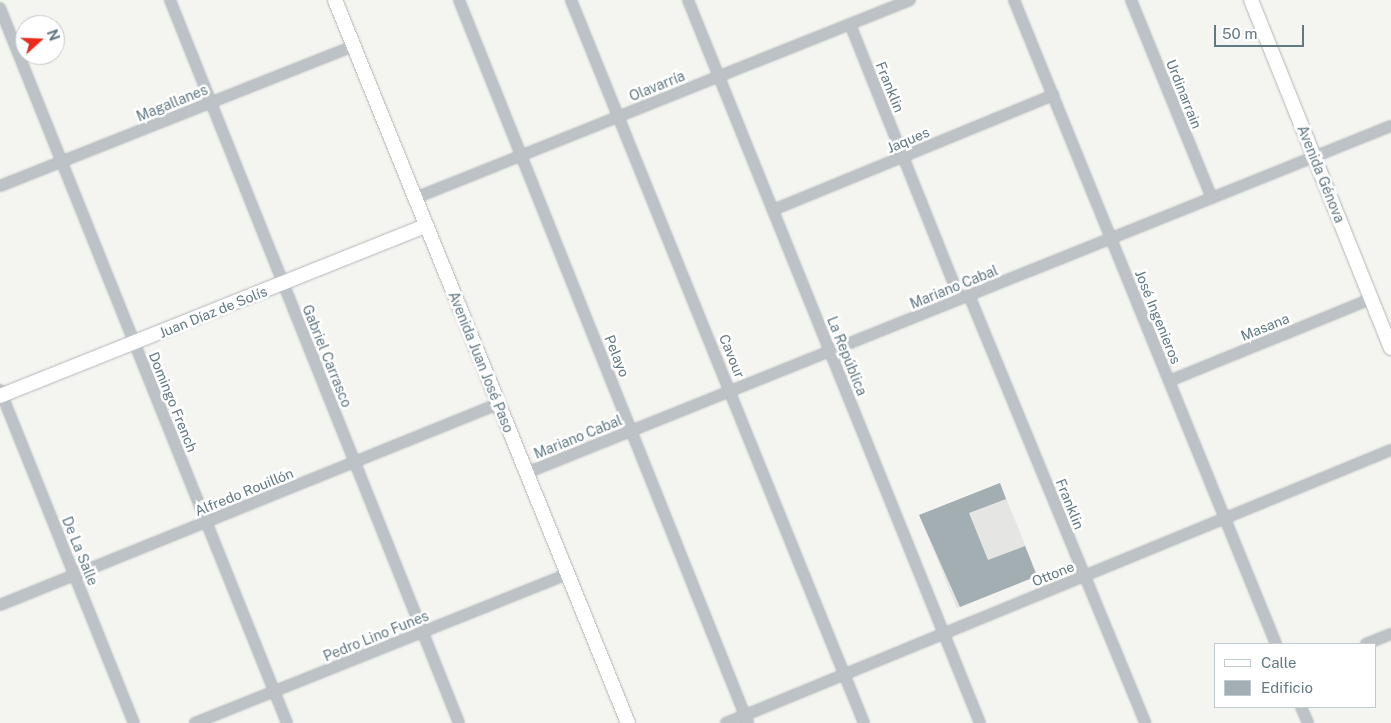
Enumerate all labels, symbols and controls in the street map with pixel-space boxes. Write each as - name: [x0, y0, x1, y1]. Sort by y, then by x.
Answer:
- north arrow: [15, 15, 65, 65]
- scale bar: [1216, 15, 1306, 47]
- text: 50 m: [1222, 25, 1257, 42]
- text: N: [44, 27, 63, 43]
- street label: Urdinarrain: [1163, 57, 1205, 131]
- street label: Franklin: [872, 59, 908, 115]
- street label: Olavarría: [627, 67, 687, 105]
- street label: Magallanes: [134, 81, 210, 125]
- street label: Avenida Génova: [1294, 123, 1348, 225]
- street label: Jaques: [884, 124, 932, 156]
- street label: Mariano Cabal: [907, 262, 1001, 312]
- street label: José Ingenieros: [1131, 268, 1185, 366]
- street label: Juan Díaz de Solís: [156, 283, 270, 341]
- street label: Avenida Juan José Paso: [445, 289, 517, 435]
- street label: Gabriel Carrasco: [299, 302, 355, 410]
- street label: Masana: [1238, 310, 1292, 344]
- street label: La República: [823, 314, 871, 398]
- street label: Cavour: [716, 332, 748, 380]
- street label: Pelayo: [601, 333, 633, 379]
- street label: Domingo French: [145, 350, 201, 454]
- street label: Mariano Cabal: [531, 412, 625, 462]
- street label: Alfredo Rouillón: [192, 465, 296, 519]
- street label: Franklin: [1052, 476, 1088, 532]
- street label: De La Salle: [59, 514, 101, 588]
- street label: Ottone: [1029, 558, 1077, 590]
- street label: Pedro Lino Funes: [321, 607, 431, 665]
- legend: [1214, 643, 1376, 708]
- text: Calle: [1261, 654, 1297, 671]
- text: Edificio: [1261, 679, 1313, 696]

